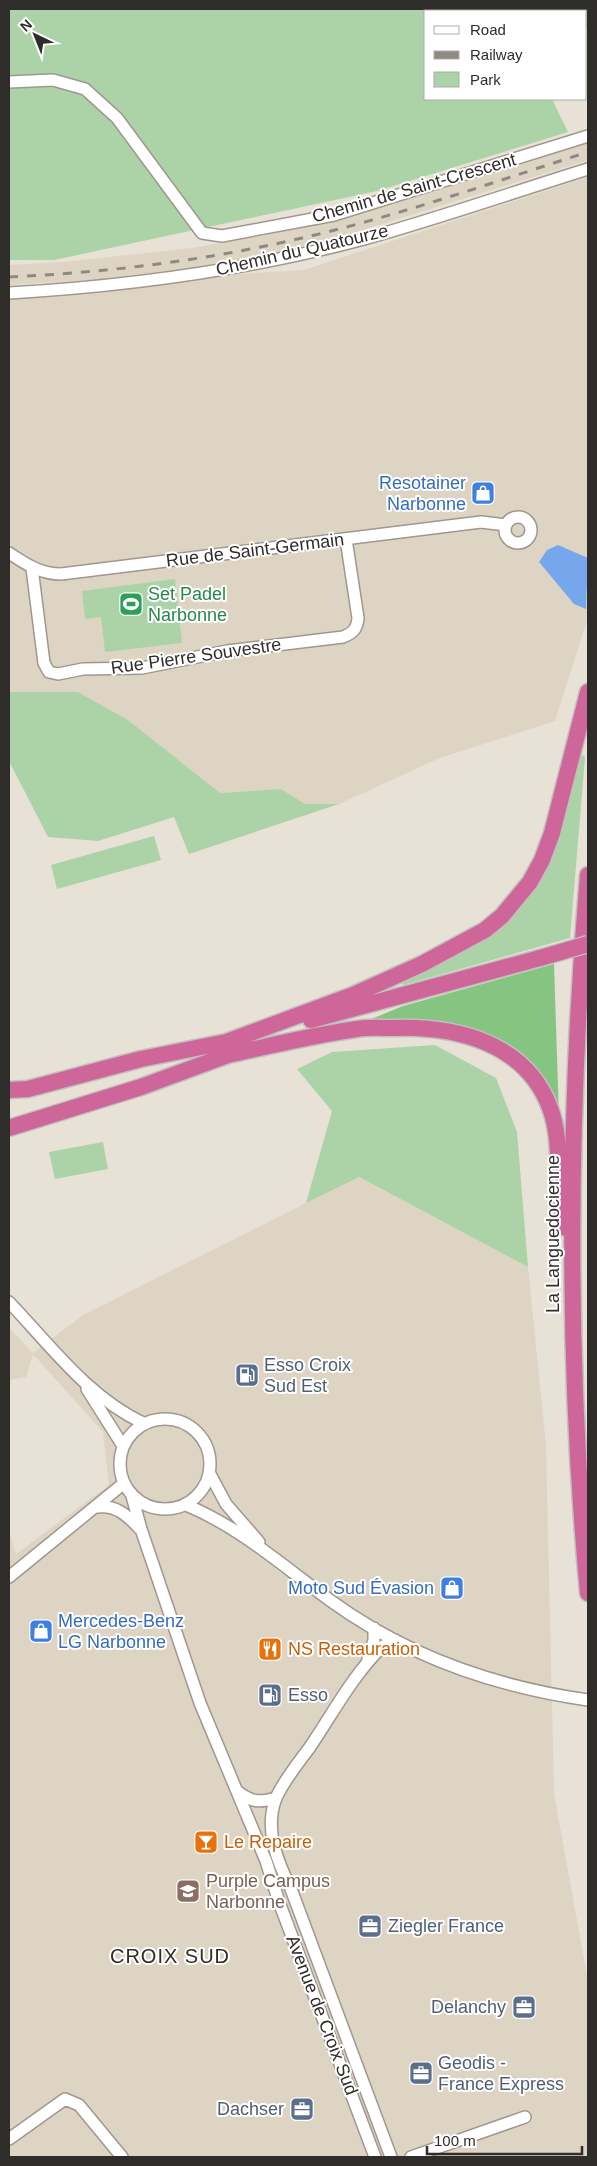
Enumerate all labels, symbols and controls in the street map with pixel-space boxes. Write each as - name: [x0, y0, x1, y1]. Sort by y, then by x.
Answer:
- north arrow: [10, 10, 60, 60]
- legend: [424, 10, 587, 100]
- text: N: [17, 16, 35, 35]
- text: Road: [470, 21, 506, 38]
- text: Railway: [470, 46, 523, 63]
- text: Park: [470, 71, 501, 88]
- street label: Chemin de Saint-Crescent: [310, 149, 518, 227]
- street label: Chemin du Quatourze: [214, 220, 390, 280]
- place label: Resotainer Narbonne: [379, 473, 466, 514]
- shop icon: Resotainer Narbonne: [470, 480, 496, 506]
- street label: Rue de Saint-Germain: [165, 529, 345, 571]
- place label: Set Padel Narbonne: [148, 584, 227, 625]
- sports icon: Set Padel Narbonne: [118, 591, 144, 617]
- street label: Rue Pierre Souvestre: [109, 634, 283, 678]
- street label: La Languedocienne: [543, 1155, 563, 1313]
- place label: Esso Croix Sud Est: [264, 1355, 351, 1396]
- fuel station icon: Esso Croix Sud Est: [234, 1362, 260, 1388]
- shop icon: Moto Sud Évasion: [439, 1575, 465, 1601]
- place label: Moto Sud Évasion: [288, 1578, 434, 1598]
- place label: Mercedes-Benz LG Narbonne: [58, 1611, 184, 1652]
- shop icon: Mercedes-Benz LG Narbonne: [28, 1618, 54, 1644]
- restaurant icon: NS Restauration: [257, 1636, 283, 1662]
- place label: NS Restauration: [288, 1639, 420, 1659]
- fuel station icon: Esso: [257, 1682, 283, 1708]
- place label: Esso: [288, 1685, 328, 1705]
- bar icon: Le Repaire: [193, 1829, 219, 1855]
- place label: Le Repaire: [224, 1832, 312, 1852]
- place label: Purple Campus Narbonne: [206, 1871, 330, 1912]
- school or university icon: Purple Campus Narbonne: [175, 1878, 201, 1904]
- office icon: Ziegler France: [357, 1913, 383, 1939]
- place label: Ziegler France: [388, 1916, 504, 1936]
- street label: Avenue de Croix Sud: [282, 1932, 362, 2098]
- district label: CROIX SUD: [110, 1945, 230, 1967]
- office icon: Delanchy: [511, 1994, 537, 2020]
- place label: Delanchy: [431, 1997, 506, 2017]
- place label: Geodis - France Express: [438, 2053, 564, 2094]
- office icon: Geodis - France Express: [408, 2060, 434, 2086]
- office icon: Dachser: [289, 2096, 315, 2122]
- place label: Dachser: [217, 2099, 284, 2119]
- scale bar: [427, 2124, 582, 2156]
- text: 100 m: [434, 2132, 476, 2149]

